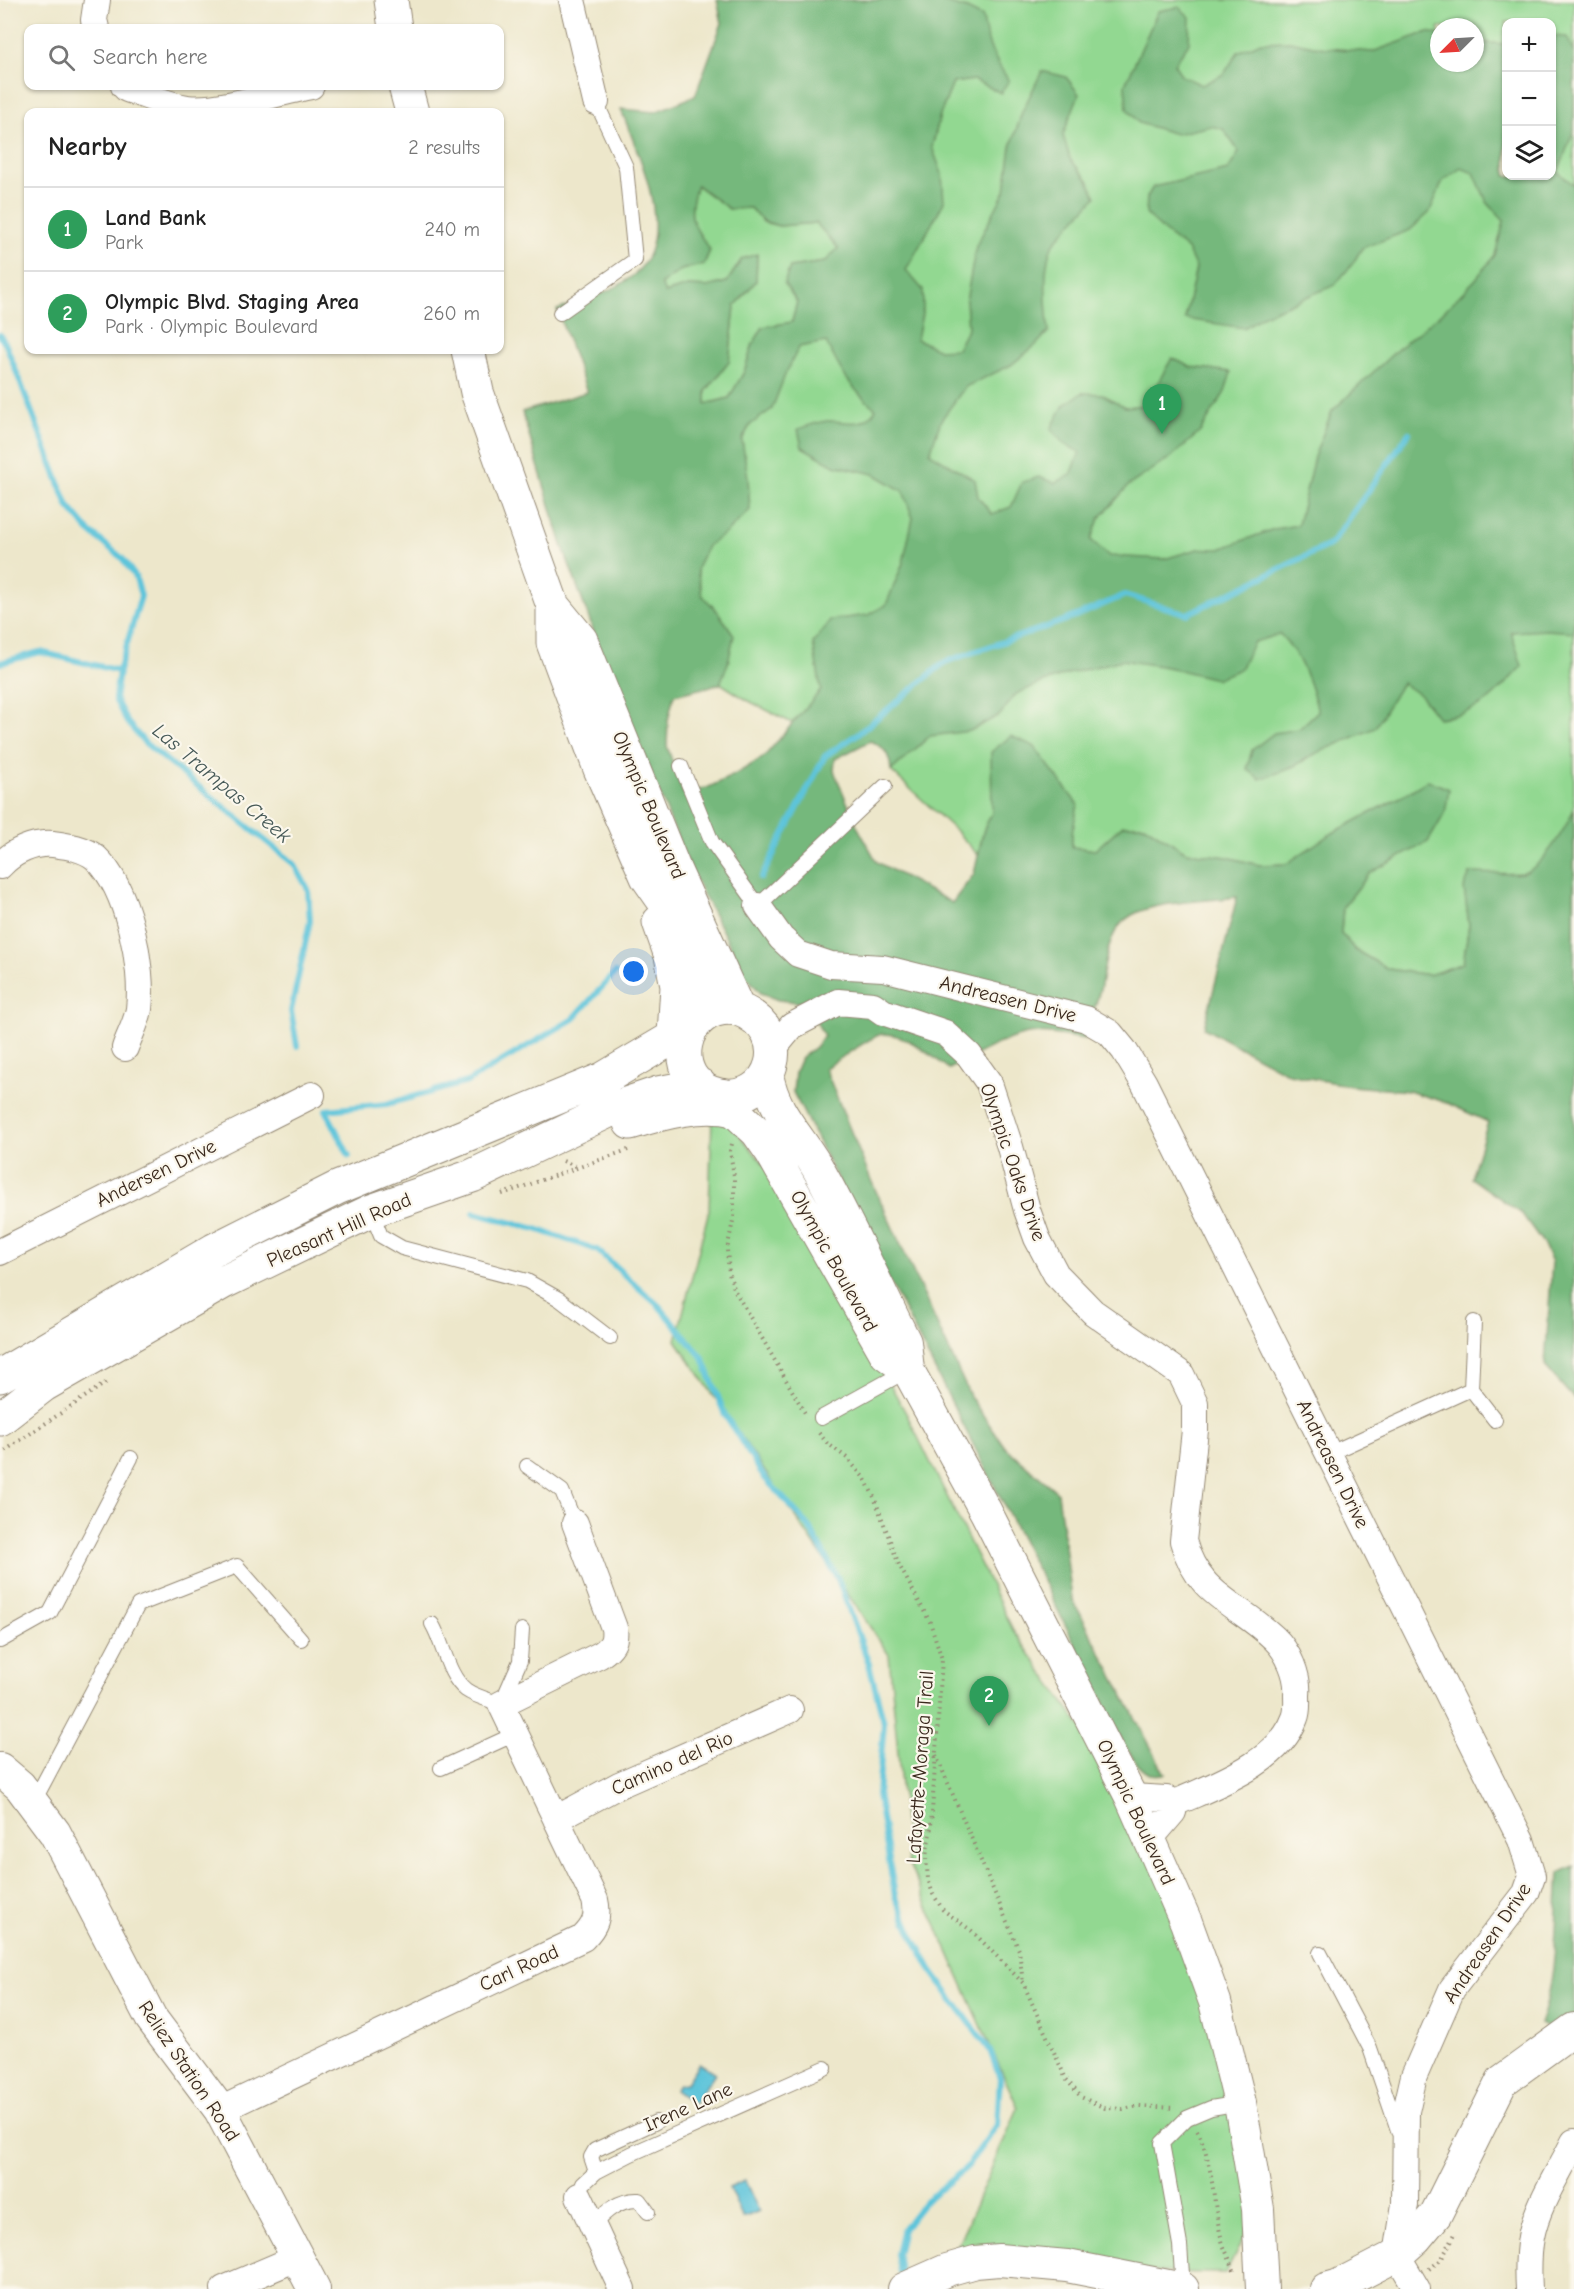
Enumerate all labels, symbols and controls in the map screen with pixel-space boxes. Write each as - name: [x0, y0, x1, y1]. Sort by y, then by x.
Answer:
- north arrow: [1430, 18, 1484, 72]
- map controls: [1502, 18, 1556, 180]
- button: +: [1502, 18, 1556, 72]
- search box: [24, 24, 504, 90]
- icon: search: [45, 41, 78, 74]
- text: Search here: [93, 44, 208, 70]
- button: −: [1502, 72, 1556, 126]
- button: layers: [1502, 126, 1556, 180]
- text: Nearby: [48, 132, 127, 162]
- text: 2 results: [408, 136, 480, 159]
- text: Land Bank: [105, 205, 206, 231]
- text: 1: [64, 218, 71, 241]
- text: 240 m: [425, 218, 480, 241]
- text: Park: [105, 231, 143, 254]
- text: Olympic Blvd. Staging Area: [105, 289, 359, 315]
- text: 2: [63, 302, 72, 325]
- text: 260 m: [423, 302, 480, 325]
- text: Park · Olympic Boulevard: [105, 315, 318, 338]
- pin: 1: [1142, 384, 1182, 434]
- water label: Las Trampas Creek: [148, 718, 297, 848]
- street label: Olympic Boulevard: [608, 728, 690, 882]
- your location: [619, 957, 648, 986]
- street label: Andreasen Drive: [937, 971, 1079, 1027]
- street label: Olympic Oaks Drive: [975, 1080, 1051, 1244]
- street label: Andersen Drive: [92, 1134, 220, 1212]
- street label: Olympic Boulevard: [786, 1186, 882, 1336]
- street label: Pleasant Hill Road: [263, 1188, 415, 1272]
- street label: Andreasen Drive: [1292, 1396, 1374, 1532]
- street label: Lafayette-Moraga Trail: [902, 1670, 938, 1864]
- pin: 2: [970, 1676, 1008, 1726]
- street label: Camino del Rio: [608, 1726, 736, 1800]
- street label: Olympic Boulevard: [1092, 1736, 1180, 1888]
- street label: Andreasen Drive: [1438, 1878, 1536, 2008]
- street label: Carl Road: [476, 1940, 562, 1996]
- street label: Reliez Station Road: [134, 1996, 244, 2146]
- street label: Irene Lane: [640, 2077, 736, 2137]

